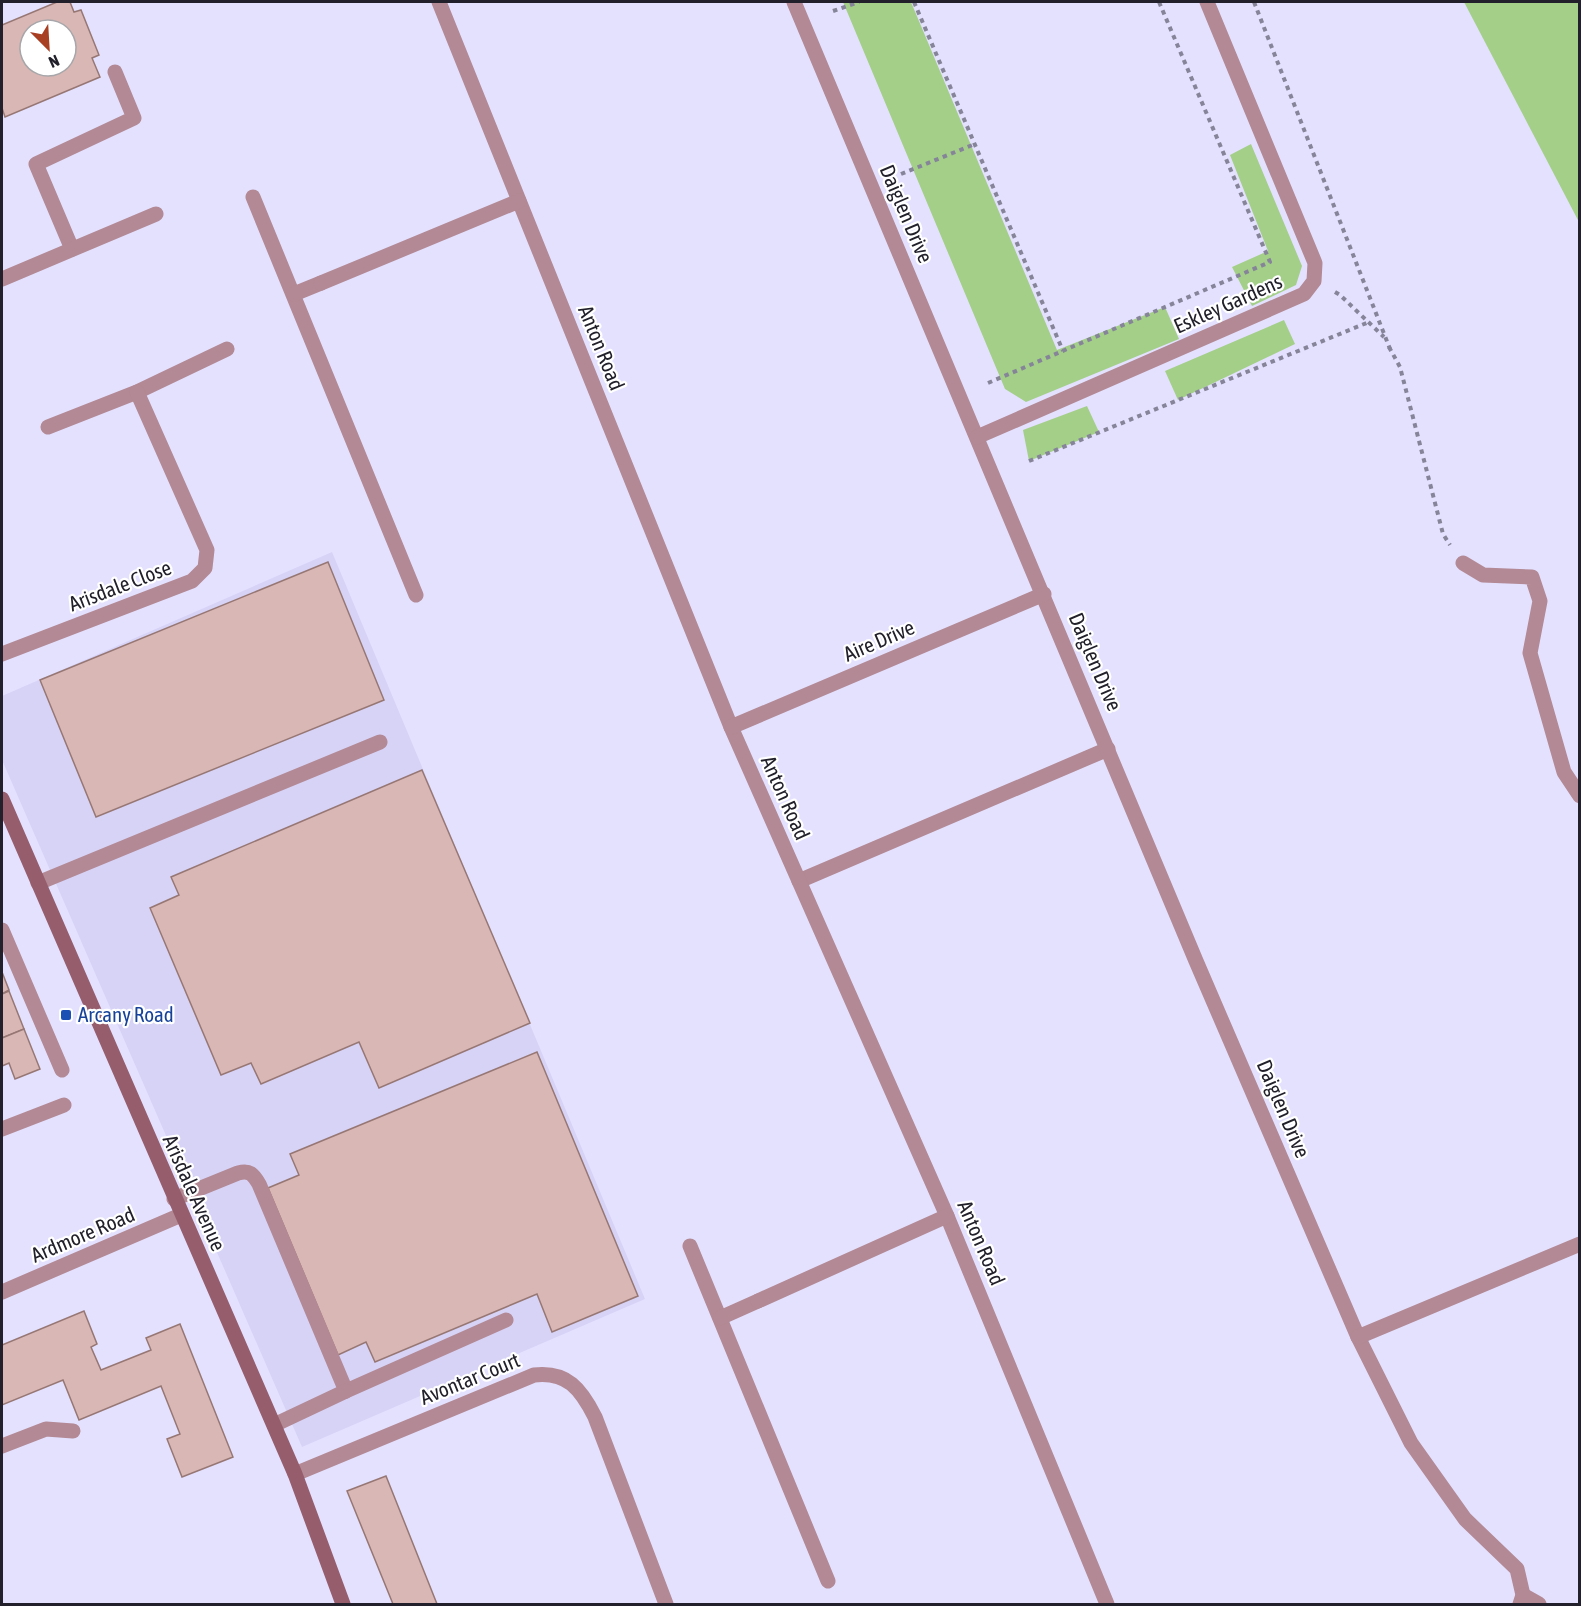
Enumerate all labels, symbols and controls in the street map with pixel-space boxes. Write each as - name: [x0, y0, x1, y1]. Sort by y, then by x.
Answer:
- north arrow: [18, 18, 78, 78]
- text: N: [46, 52, 62, 72]
- street label: Daiglen Drive: [876, 161, 938, 266]
- street label: Eskley Gardens: [1170, 269, 1285, 338]
- street label: Anton Road: [574, 302, 630, 394]
- street label: Arisdale Close: [65, 555, 174, 616]
- street label: Daiglen Drive: [1065, 609, 1127, 714]
- street label: Aire Drive: [840, 614, 918, 666]
- street label: Anton Road: [757, 752, 815, 843]
- place label: Arcany Road: [78, 1002, 174, 1026]
- marker: Arcany Road: [59, 1008, 73, 1022]
- street label: Daiglen Drive: [1253, 1056, 1315, 1161]
- street label: Arisdale Avenue: [159, 1131, 231, 1254]
- street label: Anton Road: [953, 1197, 1010, 1288]
- street label: Ardmore Road: [27, 1202, 138, 1267]
- street label: Avontar Court: [416, 1347, 523, 1409]

